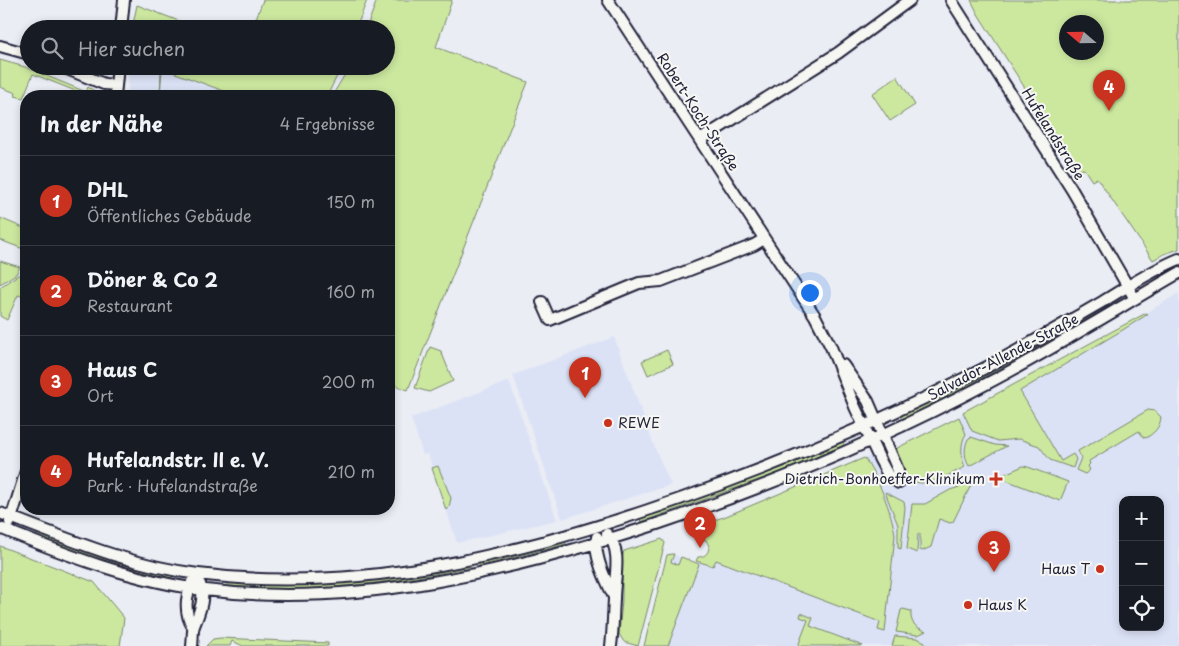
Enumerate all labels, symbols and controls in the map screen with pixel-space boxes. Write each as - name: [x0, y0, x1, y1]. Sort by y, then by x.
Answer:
- north arrow: [1059, 15, 1104, 60]
- search box: [20, 20, 395, 75]
- icon: search: [38, 34, 66, 62]
- text: Hier suchen: [78, 34, 185, 62]
- street label: Robert-Koch-Straße: [652, 49, 744, 175]
- pin: 4: [1093, 70, 1125, 111]
- street label: Hufelandstraße: [1017, 84, 1090, 184]
- text: In der Nähe: [40, 107, 162, 139]
- text: 4 Ergebnisse: [280, 111, 375, 135]
- text: DHL: [87, 175, 128, 203]
- text: 1: [52, 189, 60, 213]
- text: 150 m: [327, 189, 375, 213]
- text: Öffentliches Gebäude: [87, 203, 252, 227]
- text: Döner & Co 2: [87, 265, 218, 293]
- text: 2: [50, 279, 62, 303]
- text: 160 m: [327, 279, 375, 303]
- your location: [797, 280, 823, 306]
- text: Restaurant: [87, 293, 173, 317]
- street label: Salvador-Allende-Straße: [924, 308, 1082, 405]
- text: Haus C: [87, 355, 157, 383]
- pin: 1: [569, 357, 601, 398]
- text: 3: [51, 369, 61, 393]
- text: 200 m: [322, 369, 375, 393]
- text: Ort: [87, 383, 114, 407]
- place label: REWE: [618, 412, 660, 433]
- marker: REWE: [602, 417, 614, 429]
- text: Hufelandstr. II e. V.: [87, 445, 269, 473]
- text: 4: [51, 459, 61, 483]
- text: 210 m: [327, 459, 375, 483]
- place label: Dietrich-Bonhoeffer-Klinikum: [785, 468, 985, 489]
- marker: Dietrich-Bonhoeffer-Klinikum: [989, 472, 1003, 486]
- text: Park · Hufelandstraße: [87, 473, 258, 497]
- map controls: [1119, 496, 1164, 631]
- button: +: [1119, 496, 1164, 541]
- pin: 2: [684, 507, 716, 548]
- pin: 3: [978, 531, 1010, 572]
- button: −: [1119, 541, 1164, 586]
- place label: Haus T: [1041, 558, 1090, 579]
- marker: Haus T: [1094, 563, 1106, 575]
- button: locate: [1119, 586, 1164, 631]
- place label: Haus K: [978, 594, 1027, 615]
- marker: Haus K: [962, 599, 974, 611]

